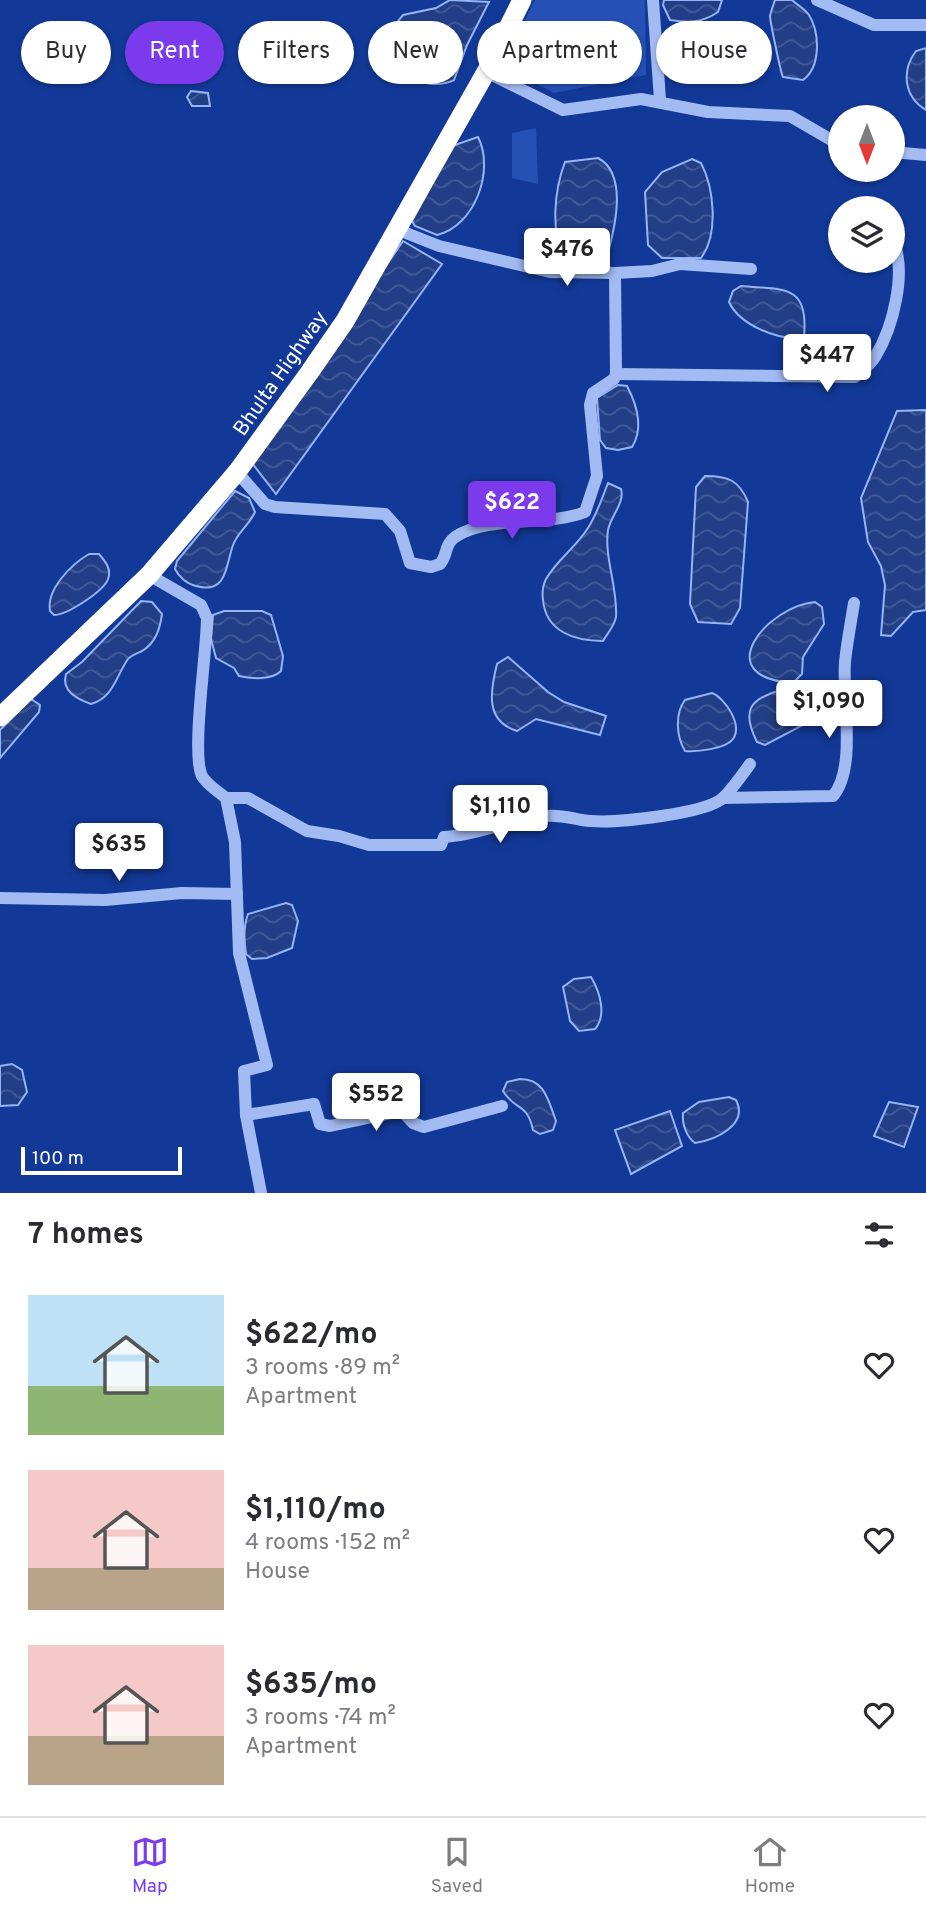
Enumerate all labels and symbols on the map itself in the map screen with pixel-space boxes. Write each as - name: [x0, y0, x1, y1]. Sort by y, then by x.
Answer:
- north arrow: [828, 105, 905, 182]
- pin: $476: [526, 229, 608, 288]
- street label: Bhulta Highway: [228, 306, 334, 442]
- pin: $447: [786, 334, 868, 394]
- pin: $622: [471, 482, 553, 541]
- pin: $1,090: [772, 680, 886, 740]
- pin: $1,110: [443, 786, 557, 845]
- pin: $635: [78, 824, 160, 883]
- pin: $552: [335, 1074, 417, 1133]
- scale bar: [21, 1144, 182, 1176]

